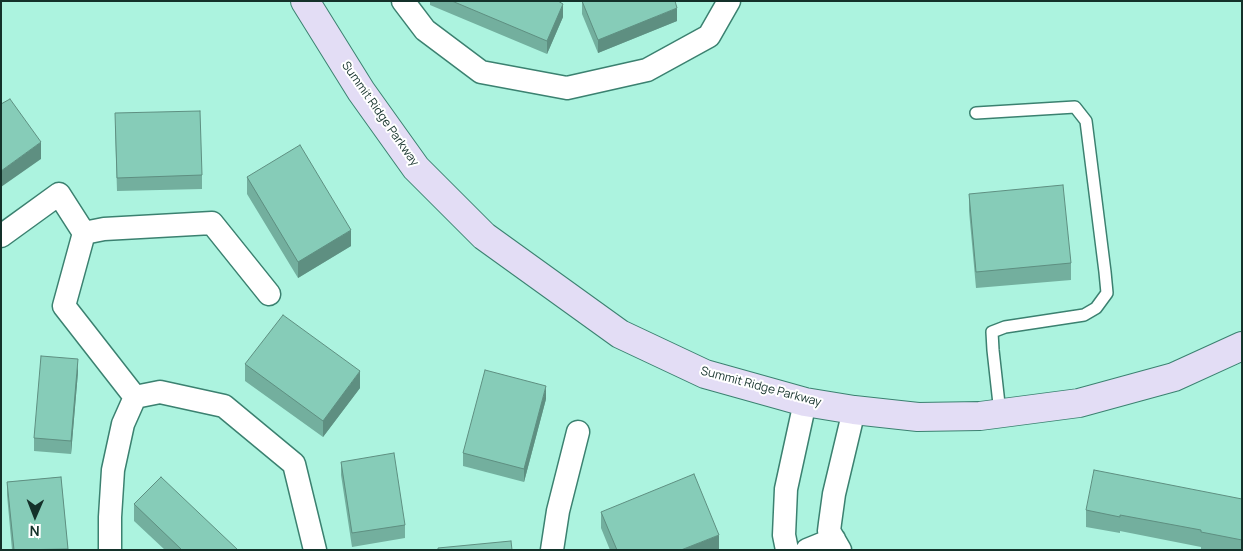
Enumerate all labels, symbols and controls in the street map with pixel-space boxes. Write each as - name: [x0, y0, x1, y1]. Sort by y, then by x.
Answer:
- street label: Summit Ridge Parkway: [338, 59, 422, 169]
- street label: Summit Ridge Parkway: [699, 364, 823, 410]
- north arrow: [10, 491, 60, 541]
- text: N: [30, 522, 40, 541]

